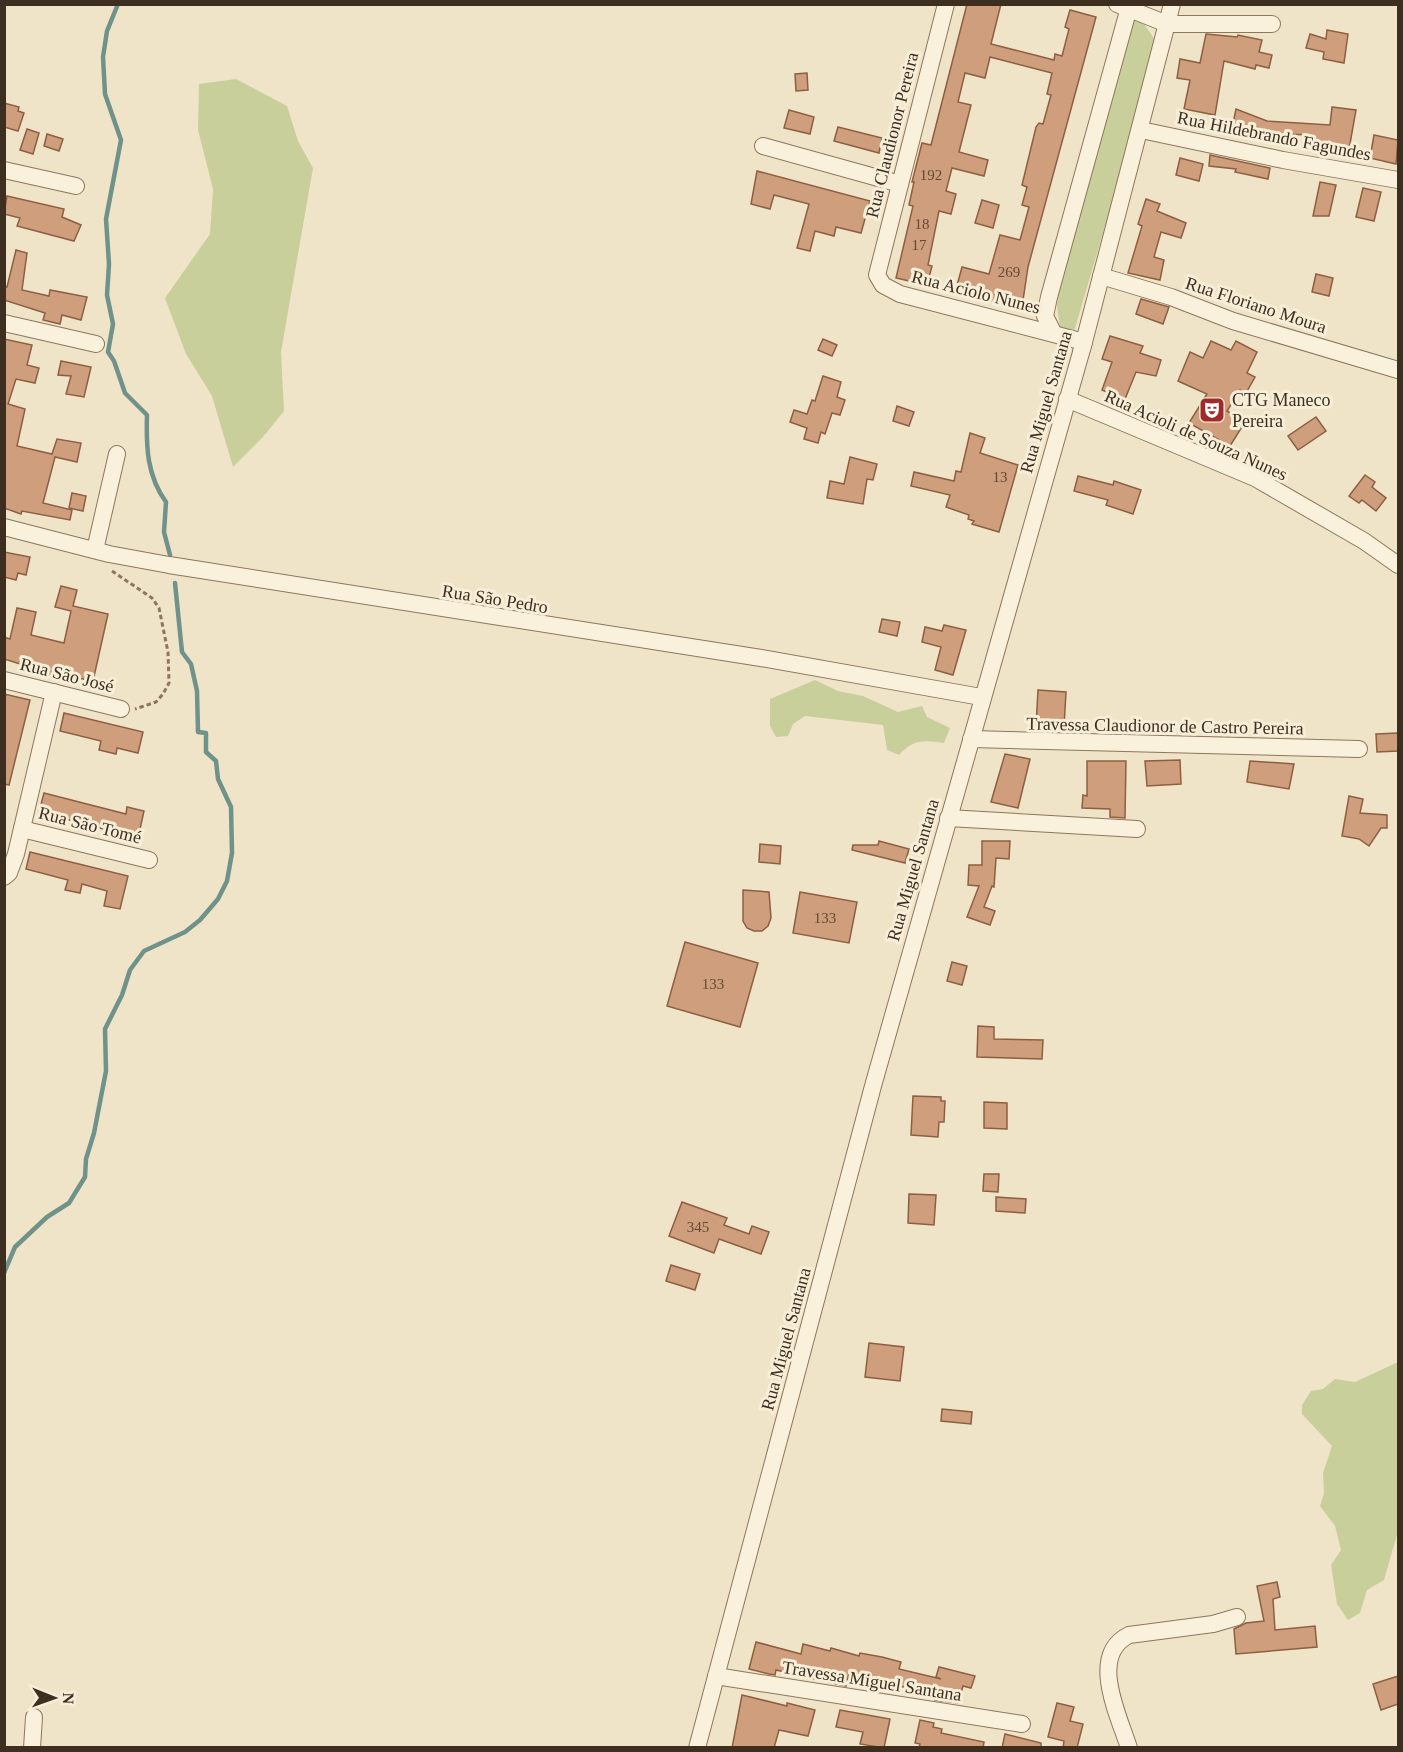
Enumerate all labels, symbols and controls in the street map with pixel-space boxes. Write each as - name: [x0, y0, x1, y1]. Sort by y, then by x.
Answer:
- street label: Rua Claudionor Pereira: [862, 50, 922, 220]
- street label: Rua Hildebrando Fagundes: [1175, 107, 1373, 165]
- house number: 192: [920, 167, 942, 183]
- house number: 18: [915, 216, 930, 232]
- house number: 17: [912, 237, 927, 253]
- house number: 269: [998, 264, 1020, 280]
- street label: Rua Aciolo Nunes: [910, 266, 1042, 318]
- street label: Rua Floriano Moura: [1183, 273, 1329, 337]
- street label: Rua Miguel Santana: [1016, 329, 1076, 475]
- street label: Rua Acioli de Souza Nunes: [1102, 386, 1290, 484]
- place label: CTG Maneco Pereira: [1232, 390, 1330, 431]
- theatre icon: CTG Maneco Pereira: [1197, 395, 1227, 425]
- house number: 13: [993, 469, 1008, 485]
- street label: Rua São Pedro: [441, 581, 549, 617]
- street label: Rua São José: [18, 654, 116, 696]
- street label: Travessa Claudionor de Castro Pereira: [1026, 714, 1304, 738]
- street label: Rua Miguel Santana: [883, 797, 943, 943]
- street label: Rua São Tomé: [36, 803, 144, 847]
- house number: 133: [814, 910, 836, 926]
- house number: 133: [702, 976, 724, 992]
- house number: 345: [687, 1219, 709, 1235]
- street label: Rua Miguel Santana: [757, 1265, 815, 1413]
- street label: Travessa Miguel Santana: [781, 1657, 963, 1705]
- north arrow: [24, 1668, 84, 1728]
- text: N: [60, 1692, 77, 1705]

